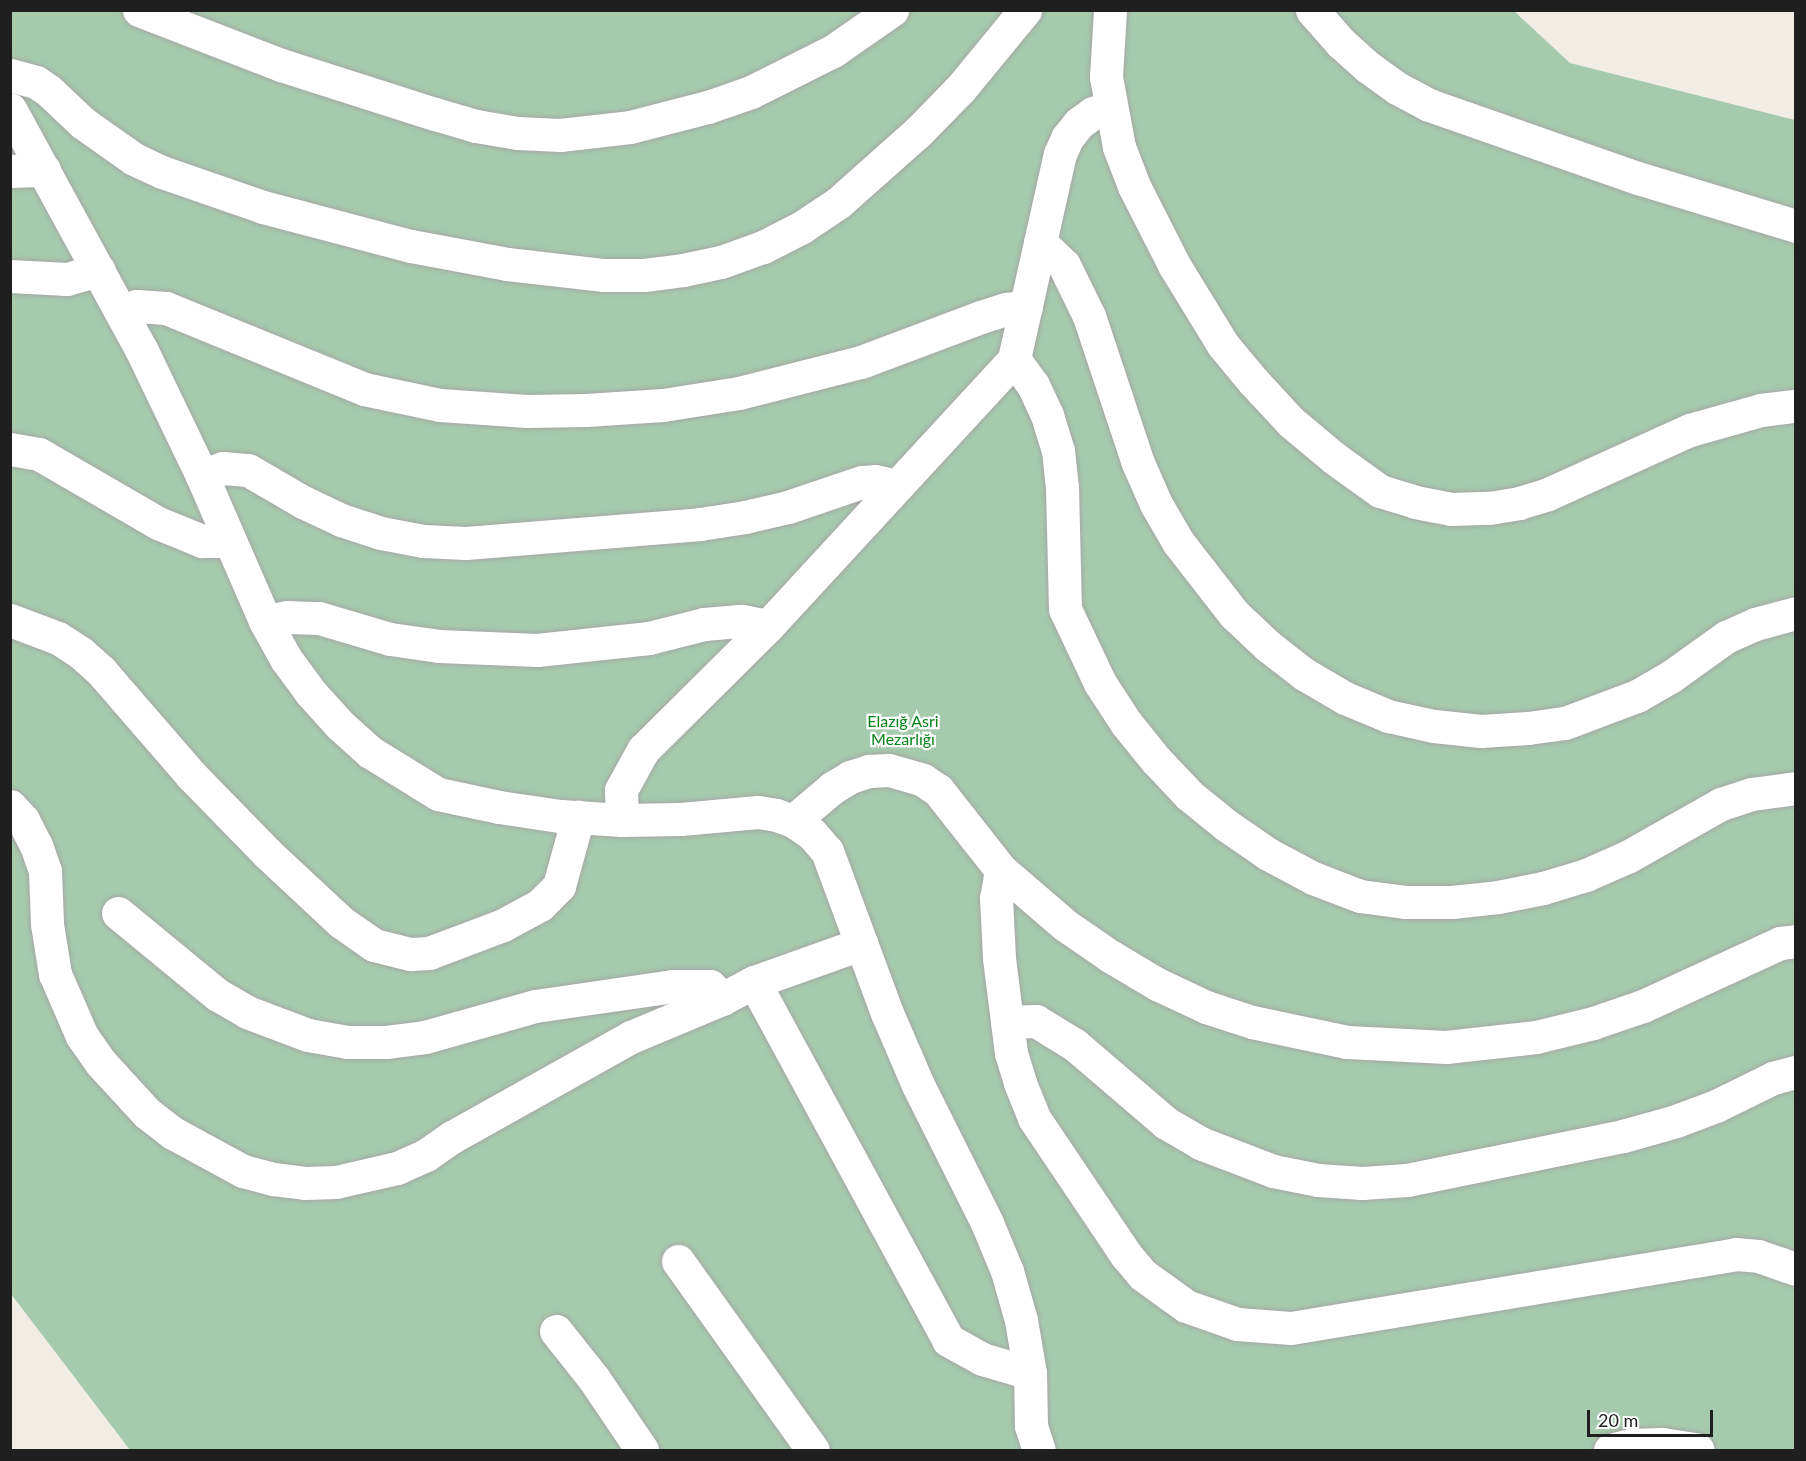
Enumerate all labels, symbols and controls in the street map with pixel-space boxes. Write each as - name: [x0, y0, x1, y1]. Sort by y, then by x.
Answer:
- park label: Elazığ Asri Mezarlığı: [867, 711, 939, 749]
- scale bar: [1590, 1398, 1716, 1436]
- text: 20 m: [1598, 1409, 1638, 1431]

